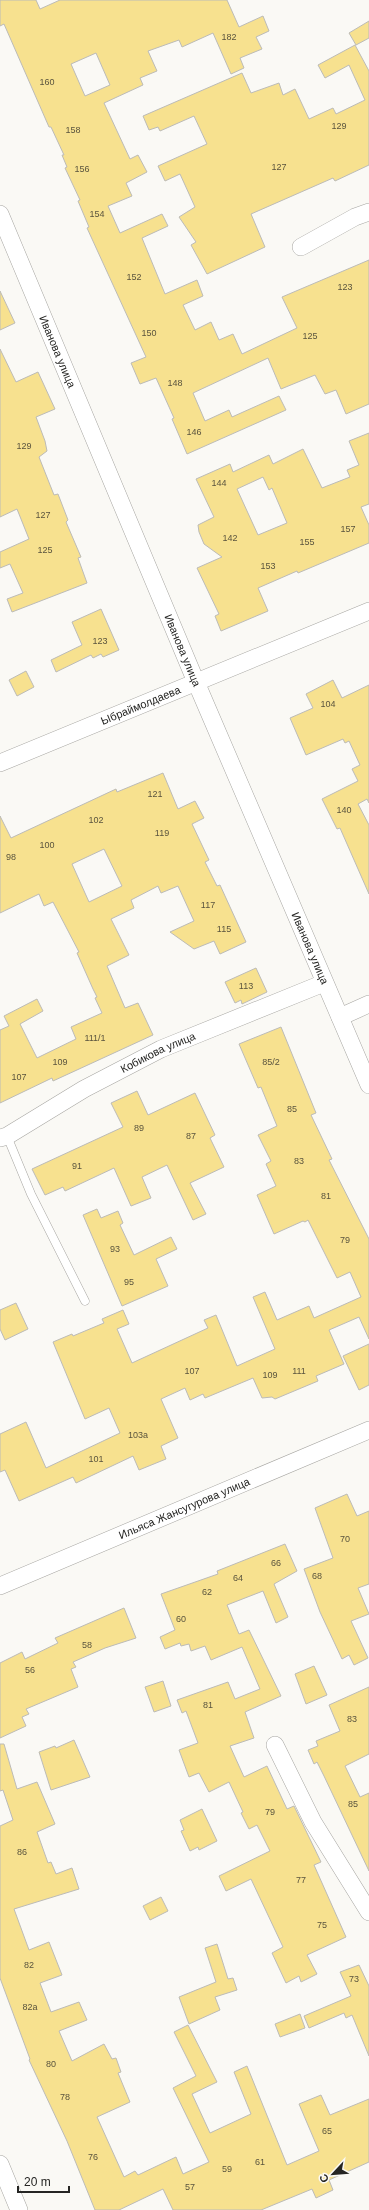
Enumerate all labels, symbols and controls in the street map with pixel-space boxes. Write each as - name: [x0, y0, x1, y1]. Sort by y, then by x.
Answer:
- house number: 182: [221, 32, 237, 42]
- house number: 160: [39, 77, 55, 87]
- house number: 129: [331, 121, 347, 131]
- house number: 158: [65, 125, 81, 135]
- house number: 127: [271, 162, 287, 172]
- house number: 156: [74, 164, 90, 174]
- house number: 154: [89, 209, 105, 219]
- house number: 152: [126, 272, 142, 282]
- house number: 123: [337, 282, 353, 292]
- street label: Иванова улица: [37, 314, 78, 390]
- house number: 150: [141, 328, 157, 338]
- house number: 125: [302, 331, 318, 341]
- house number: 148: [167, 378, 183, 388]
- house number: 146: [186, 427, 202, 437]
- house number: 129: [16, 441, 32, 451]
- house number: 144: [211, 478, 227, 488]
- house number: 127: [35, 510, 51, 520]
- house number: 157: [340, 524, 356, 534]
- house number: 142: [222, 533, 238, 543]
- house number: 155: [299, 537, 315, 547]
- house number: 125: [37, 545, 53, 555]
- house number: 153: [260, 561, 276, 571]
- street label: Иванова улица: [162, 612, 204, 689]
- house number: 123: [92, 636, 108, 646]
- street label: Ыбраймолдаева: [99, 683, 183, 727]
- house number: 104: [320, 699, 336, 709]
- house number: 121: [147, 789, 163, 799]
- house number: 140: [336, 805, 352, 815]
- house number: 102: [88, 815, 104, 825]
- house number: 119: [155, 828, 169, 838]
- house number: 100: [39, 840, 55, 850]
- house number: 98: [6, 852, 16, 862]
- house number: 117: [201, 900, 215, 910]
- street label: Иванова улица: [290, 910, 331, 987]
- house number: 115: [217, 924, 231, 934]
- house number: 113: [239, 981, 253, 991]
- street label: Кобикова улица: [118, 1029, 198, 1075]
- house number: 111/1: [84, 1033, 106, 1043]
- house number: 109: [52, 1057, 68, 1067]
- house number: 85/2: [262, 1057, 280, 1067]
- house number: 107: [11, 1072, 27, 1082]
- house number: 85: [287, 1104, 297, 1114]
- house number: 89: [134, 1123, 144, 1133]
- house number: 87: [186, 1131, 196, 1141]
- house number: 83: [294, 1156, 304, 1166]
- house number: 91: [72, 1161, 82, 1171]
- house number: 81: [321, 1191, 331, 1201]
- house number: 79: [340, 1235, 350, 1245]
- house number: 93: [110, 1244, 120, 1254]
- house number: 95: [124, 1277, 134, 1287]
- house number: 107: [184, 1366, 200, 1376]
- house number: 111: [292, 1366, 306, 1376]
- house number: 109: [262, 1370, 278, 1380]
- house number: 103а: [128, 1430, 148, 1440]
- house number: 101: [88, 1454, 104, 1464]
- street label: Ильяса Жансугурова улица: [117, 1475, 252, 1541]
- house number: 70: [340, 1534, 350, 1544]
- house number: 66: [271, 1558, 281, 1568]
- house number: 68: [312, 1571, 322, 1581]
- house number: 64: [233, 1573, 243, 1583]
- house number: 62: [202, 1587, 212, 1597]
- house number: 60: [176, 1614, 186, 1624]
- house number: 58: [82, 1640, 92, 1650]
- house number: 56: [25, 1665, 35, 1675]
- house number: 81: [203, 1700, 213, 1710]
- house number: 83: [347, 1714, 357, 1724]
- house number: 85: [348, 1799, 358, 1809]
- house number: 79: [265, 1807, 275, 1817]
- house number: 86: [17, 1847, 27, 1857]
- house number: 77: [296, 1875, 306, 1885]
- house number: 75: [317, 1920, 327, 1930]
- house number: 82: [24, 1960, 34, 1970]
- house number: 73: [349, 1974, 359, 1984]
- house number: 82а: [22, 2002, 38, 2012]
- house number: 80: [46, 2059, 56, 2069]
- house number: 78: [60, 2092, 70, 2102]
- house number: 65: [322, 2126, 332, 2136]
- house number: 76: [88, 2152, 98, 2162]
- north arrow: [313, 2154, 353, 2194]
- house number: 61: [255, 2157, 265, 2167]
- house number: 59: [222, 2164, 232, 2174]
- scale bar: [18, 2168, 69, 2194]
- text: С: [317, 2172, 331, 2185]
- text: 20 m: [24, 2175, 51, 2189]
- house number: 57: [185, 2182, 195, 2192]

